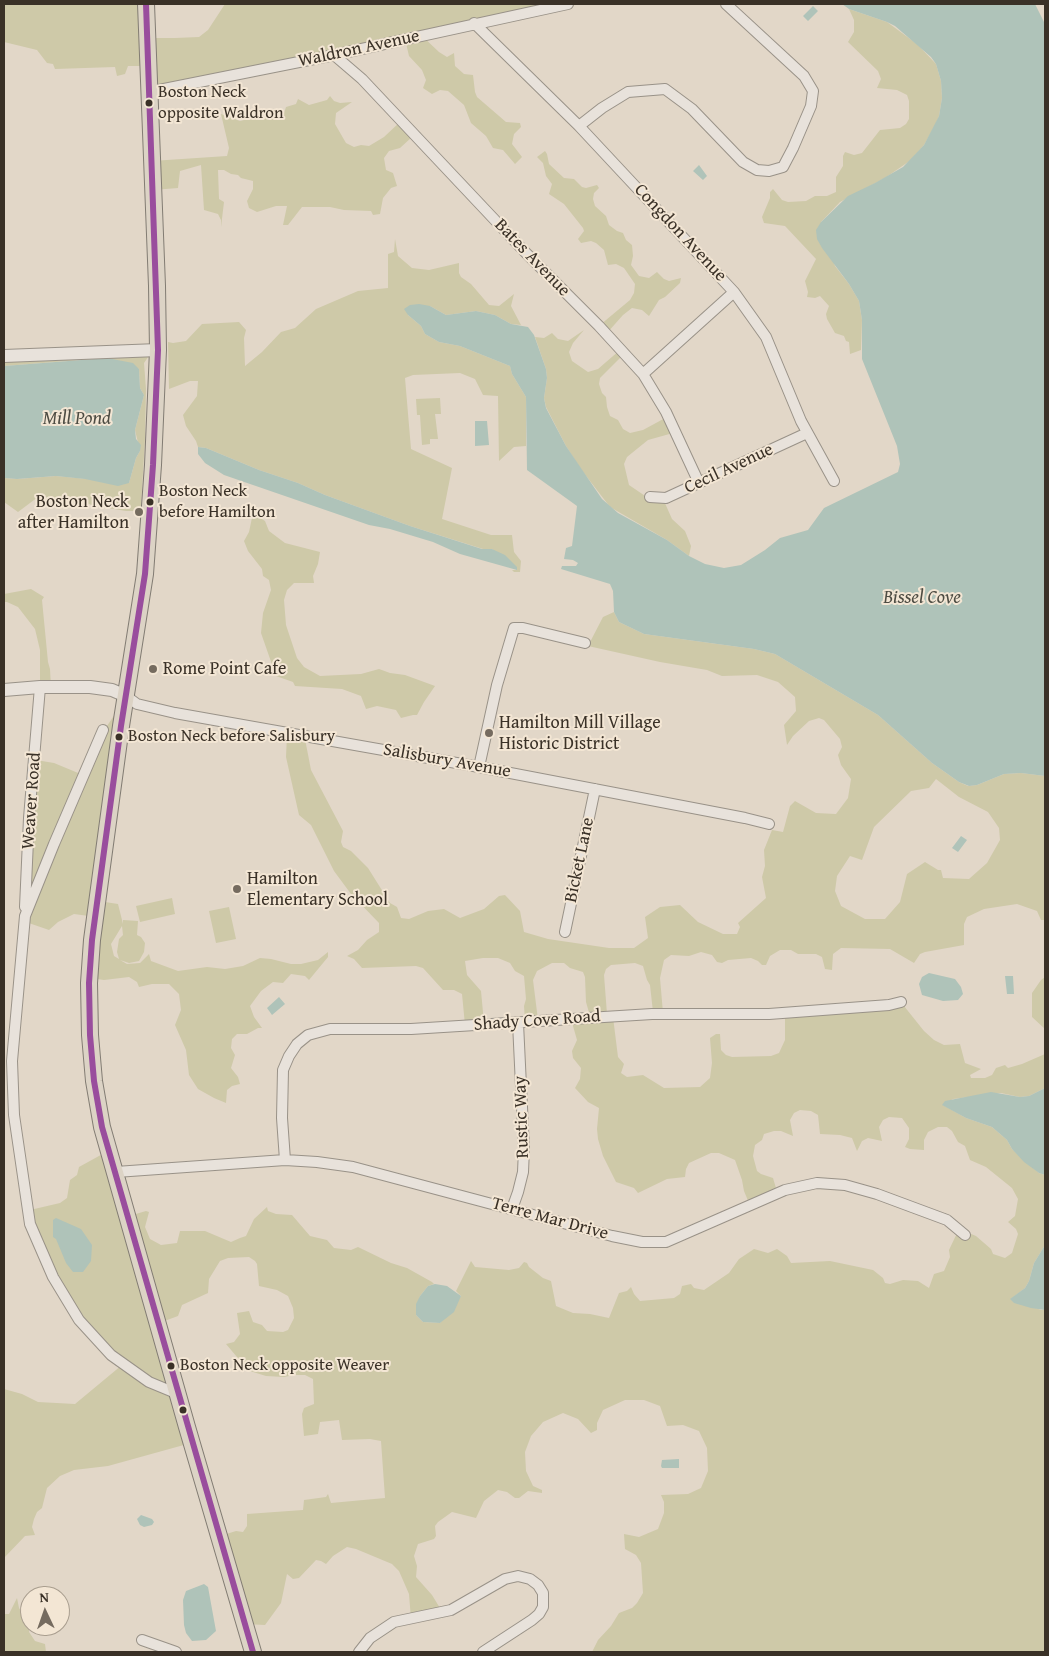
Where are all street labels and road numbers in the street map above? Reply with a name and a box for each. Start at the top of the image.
street label: Waldron Avenue [296,26,422,72]
street label: Congdon Avenue [629,179,731,287]
street label: Bates Avenue [490,215,574,301]
street label: Cecil Avenue [681,439,777,499]
street label: Salisbury Avenue [381,739,513,783]
street label: Weaver Road [18,752,46,850]
street label: Bicket Lane [560,816,600,904]
street label: Shady Cove Road [473,1006,601,1036]
street label: Rustic Way [510,1075,534,1159]
street label: Terre Mar Drive [489,1193,611,1245]

